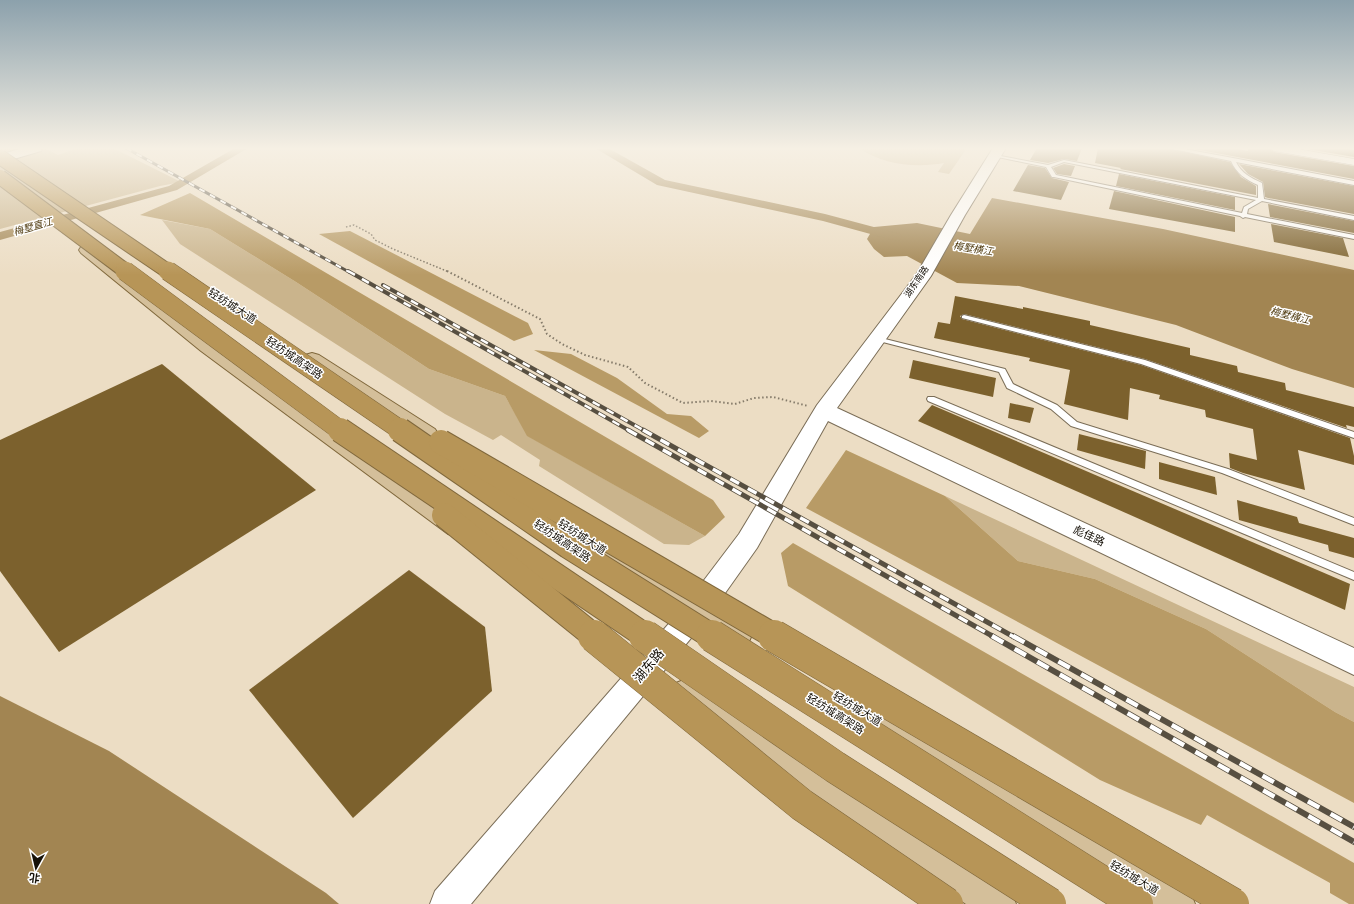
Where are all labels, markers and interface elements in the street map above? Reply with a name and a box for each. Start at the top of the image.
water label: 梅墅直江 [12,214,55,239]
water label: 梅墅横江 [952,239,995,259]
street label: 湖东南路 [902,263,932,301]
street label: 轻纺城大道 [205,285,259,327]
water label: 梅墅横江 [1269,304,1312,328]
street label: 轻纺城高架路 [262,333,326,383]
street label: 轻纺城高架路 [530,516,594,566]
street label: 轻纺城大道 [555,516,609,558]
street label: 彪佳路 [1071,522,1107,550]
street label: 湖东路 [630,645,668,687]
street label: 轻纺城大道 [830,688,884,730]
street label: 轻纺城高架路 [803,690,867,738]
north arrow [16,848,56,888]
street label: 轻纺城大道 [1107,857,1161,899]
text: 北 [28,869,41,886]

